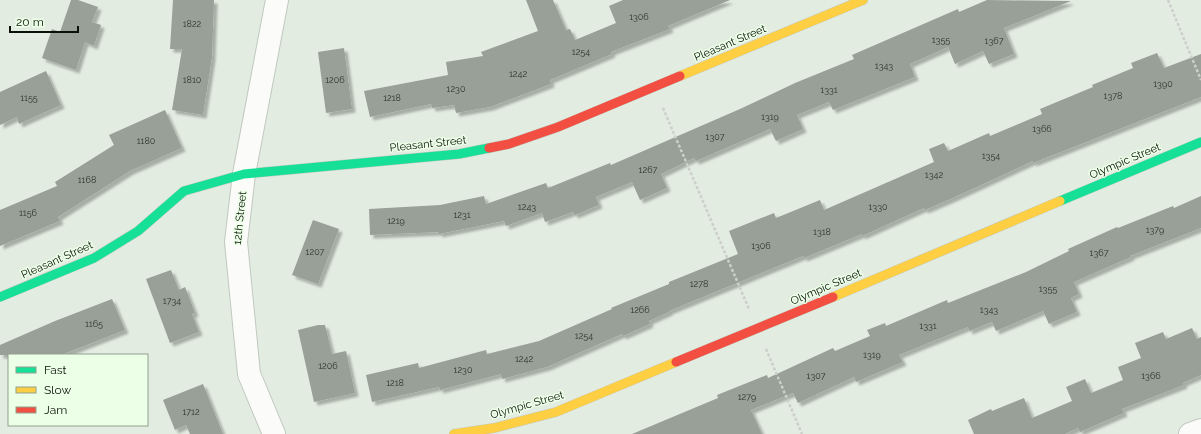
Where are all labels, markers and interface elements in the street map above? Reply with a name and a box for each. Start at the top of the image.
scale bar [10,8,78,34]
house number: 1306 [629,12,649,22]
text: 20 m [16,15,44,29]
house number: 1822 [183,19,202,29]
street label: Pleasant Street [692,22,768,64]
house number: 1355 [932,35,950,45]
house number: 1367 [985,36,1004,46]
house number: 1254 [572,47,590,57]
house number: 1343 [875,61,893,71]
house number: 1242 [509,69,527,79]
house number: 1810 [183,75,202,85]
house number: 1206 [325,75,345,85]
house number: 1390 [1153,79,1173,89]
house number: 1230 [447,84,466,94]
house number: 1331 [820,85,838,95]
house number: 1378 [1104,91,1122,101]
house number: 1155 [20,93,38,103]
house number: 1218 [383,93,401,103]
house number: 1319 [761,112,779,122]
house number: 1366 [1032,124,1052,134]
house number: 1307 [706,132,725,142]
street label: Pleasant Street [389,133,467,154]
house number: 1180 [137,136,156,146]
street label: Olympic Street [1088,140,1163,182]
house number: 1354 [982,151,1000,161]
house number: 1267 [639,165,658,175]
house number: 1342 [925,170,943,180]
house number: 1168 [78,175,96,185]
street label: 12th Street [231,190,249,245]
house number: 1243 [518,202,536,212]
house number: 1330 [869,202,888,212]
house number: 1156 [19,208,38,218]
house number: 1231 [453,210,471,220]
house number: 1219 [387,216,405,226]
house number: 1379 [1146,225,1164,235]
house number: 1318 [813,227,831,237]
street label: Pleasant Street [19,238,95,282]
house number: 1306 [751,241,771,251]
house number: 1207 [306,247,325,257]
house number: 1367 [1090,248,1109,258]
street label: Olympic Street [789,266,864,308]
house number: 1278 [690,279,708,289]
house number: 1355 [1039,284,1057,294]
house number: 1734 [163,296,181,306]
house number: 1266 [630,305,650,315]
house number: 1343 [980,305,998,315]
house number: 1165 [85,319,103,329]
house number: 1331 [919,321,937,331]
house number: 1254 [575,331,593,341]
house number: 1319 [863,350,881,360]
legend [8,354,148,426]
house number: 1242 [515,354,533,364]
house number: 1206 [318,361,338,371]
text: Fast [44,363,67,377]
house number: 1230 [454,365,473,375]
house number: 1307 [807,371,826,381]
house number: 1366 [1141,371,1161,381]
house number: 1218 [386,378,404,388]
text: Slow [44,383,71,397]
street label: Olympic Street [489,388,565,422]
house number: 1279 [738,392,756,402]
text: Jam [44,403,67,417]
house number: 1712 [182,407,200,417]

